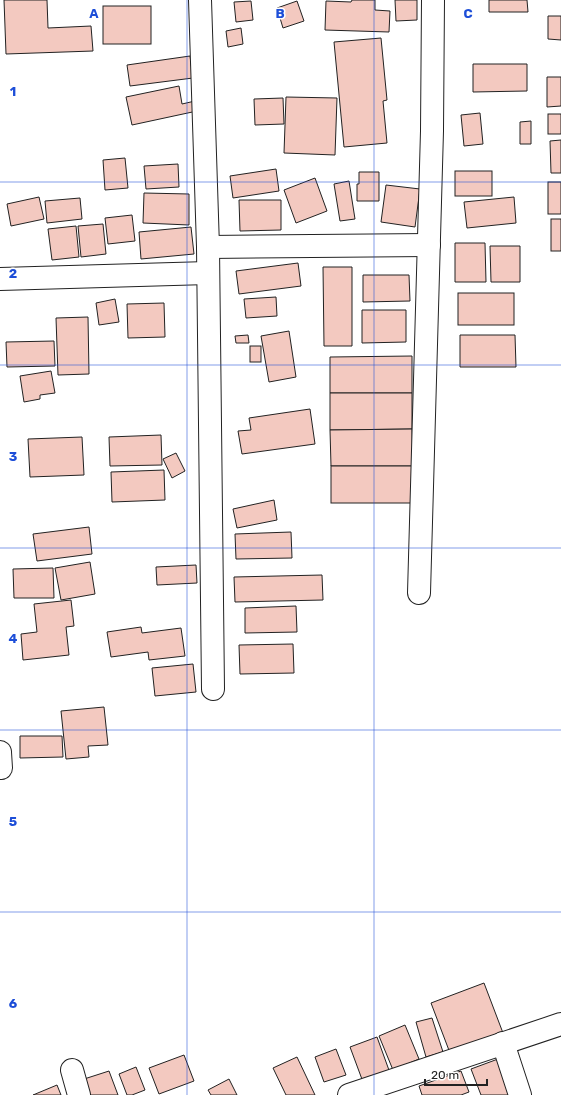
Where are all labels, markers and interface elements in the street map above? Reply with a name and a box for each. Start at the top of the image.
text: A [89,6,99,21]
text: B [275,6,285,21]
text: C [463,6,473,21]
text: 1 [10,84,16,99]
text: 2 [9,266,17,281]
text: 3 [9,449,18,464]
text: 4 [9,631,18,646]
text: 5 [9,814,17,829]
text: 6 [9,996,18,1011]
scale bar [425,1061,487,1087]
text: 20 m [431,1068,459,1082]

